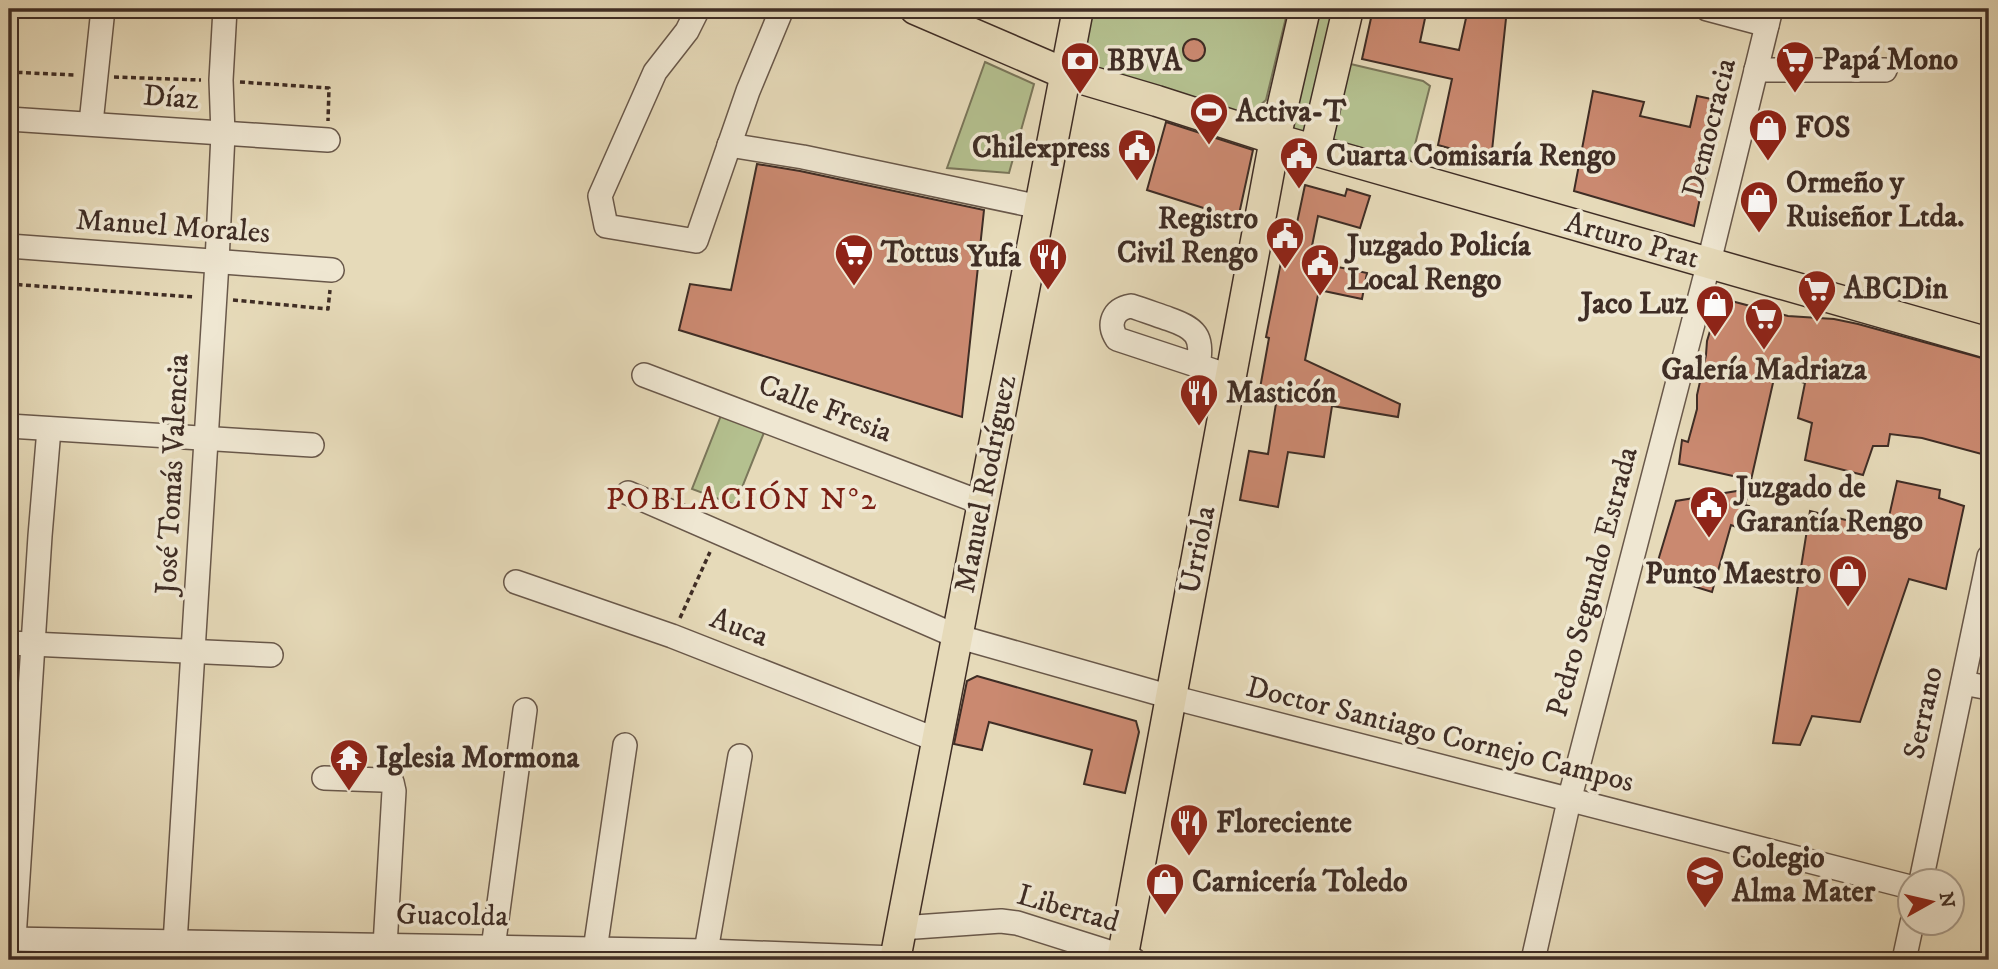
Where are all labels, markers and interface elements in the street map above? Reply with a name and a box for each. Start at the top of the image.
supermarket icon: Papá Mono [1774,39,1816,94]
bank icon: BBVA [1059,40,1101,95]
place label: Papá Mono [1822,42,1958,79]
place label: BBVA [1107,43,1183,80]
street label: Democracia [1675,54,1745,201]
street label: Díaz [142,78,200,118]
sports icon: Activa-T [1188,91,1230,146]
place label: Activa-T [1235,94,1346,131]
shop icon: FOS [1747,107,1789,162]
place label: FOS [1795,110,1850,147]
public building icon: Chilexpress [1116,127,1158,182]
place label: Chilexpress [972,130,1110,167]
public building icon: Cuarta Comisaría Rengo [1278,135,1320,190]
place label: Cuarta Comisaría Rengo [1326,138,1616,175]
place label: Ormeño y Ruiseñor Ltda. [1786,165,1964,236]
shop icon: Ormeño y Ruiseñor Ltda. [1738,179,1780,234]
place label: Registro Civil Rengo [1117,201,1258,272]
street label: Manuel Morales [75,202,271,252]
street label: Arturo Prat [1561,204,1703,278]
public building icon: Registro Civil Rengo [1264,215,1306,270]
place label: Juzgado Policía Local Rengo [1344,228,1532,299]
supermarket icon: Tottus [833,232,875,287]
place label: Tottus [880,235,959,272]
restaurant icon: Yufa [1027,236,1069,291]
place label: Yufa [966,239,1022,276]
public building icon: Juzgado Policía Local Rengo [1299,242,1341,297]
supermarket icon: ABCDin [1796,268,1838,323]
place label: ABCDin [1843,271,1948,308]
shop icon: Jaco Luz [1694,283,1736,338]
place label: Jaco Luz [1578,286,1689,323]
supermarket icon: Galería Madriaza [1743,296,1785,351]
place label: Galería Madriaza [1661,352,1868,389]
street label: José Tomás Valencia [148,353,198,598]
street label: Calle Fresia [753,367,897,452]
street label: Manuel Rodríguez [947,372,1025,596]
restaurant icon: Masticón [1178,372,1220,427]
place label: Masticón [1226,375,1337,412]
street label: Pedro Segundo Estrada [1539,443,1647,721]
place label: Juzgado de Garantía Rengo [1733,470,1923,541]
district label: POBLACIÓN N°2 [606,480,878,520]
public building icon: Juzgado de Garantía Rengo [1688,484,1730,539]
street label: Urriola [1171,503,1225,597]
shop icon: Punto Maestro [1827,553,1869,608]
place label: Punto Maestro [1645,556,1821,593]
street label: Auca [705,600,774,656]
street label: Serrano [1896,663,1952,763]
street label: Doctor Santiago Cornejo Campos [1242,669,1638,801]
temple icon: Iglesia Mormona [328,737,370,792]
place label: Iglesia Mormona [376,740,581,777]
restaurant icon: Floreciente [1168,802,1210,857]
place label: Floreciente [1216,805,1353,842]
place label: Colegio Alma Mater [1731,840,1876,911]
school or university icon: Colegio Alma Mater [1684,854,1726,909]
shop icon: Carnicería Toledo [1144,861,1186,916]
place label: Carnicería Toledo [1192,864,1408,901]
north arrow [1896,867,1966,937]
street label: Libertad [1013,877,1123,941]
text: N [1934,891,1959,910]
street label: Guacolda [396,897,509,935]

